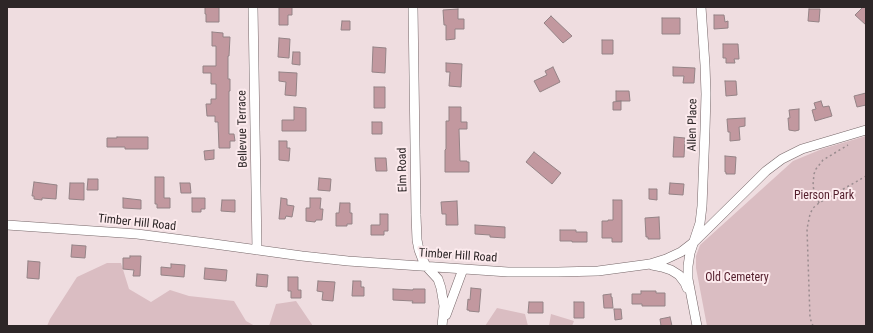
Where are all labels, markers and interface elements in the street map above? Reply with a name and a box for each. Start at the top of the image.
street label: Bellevue Terrace [235,90,251,168]
street label: Allen Place [685,98,701,152]
street label: Elm Road [395,148,411,192]
park label: Pierson Park [794,189,854,203]
street label: Timber Hill Road [97,212,177,234]
street label: Timber Hill Road [418,246,498,266]
park label: Old Cemetery [705,271,769,285]

